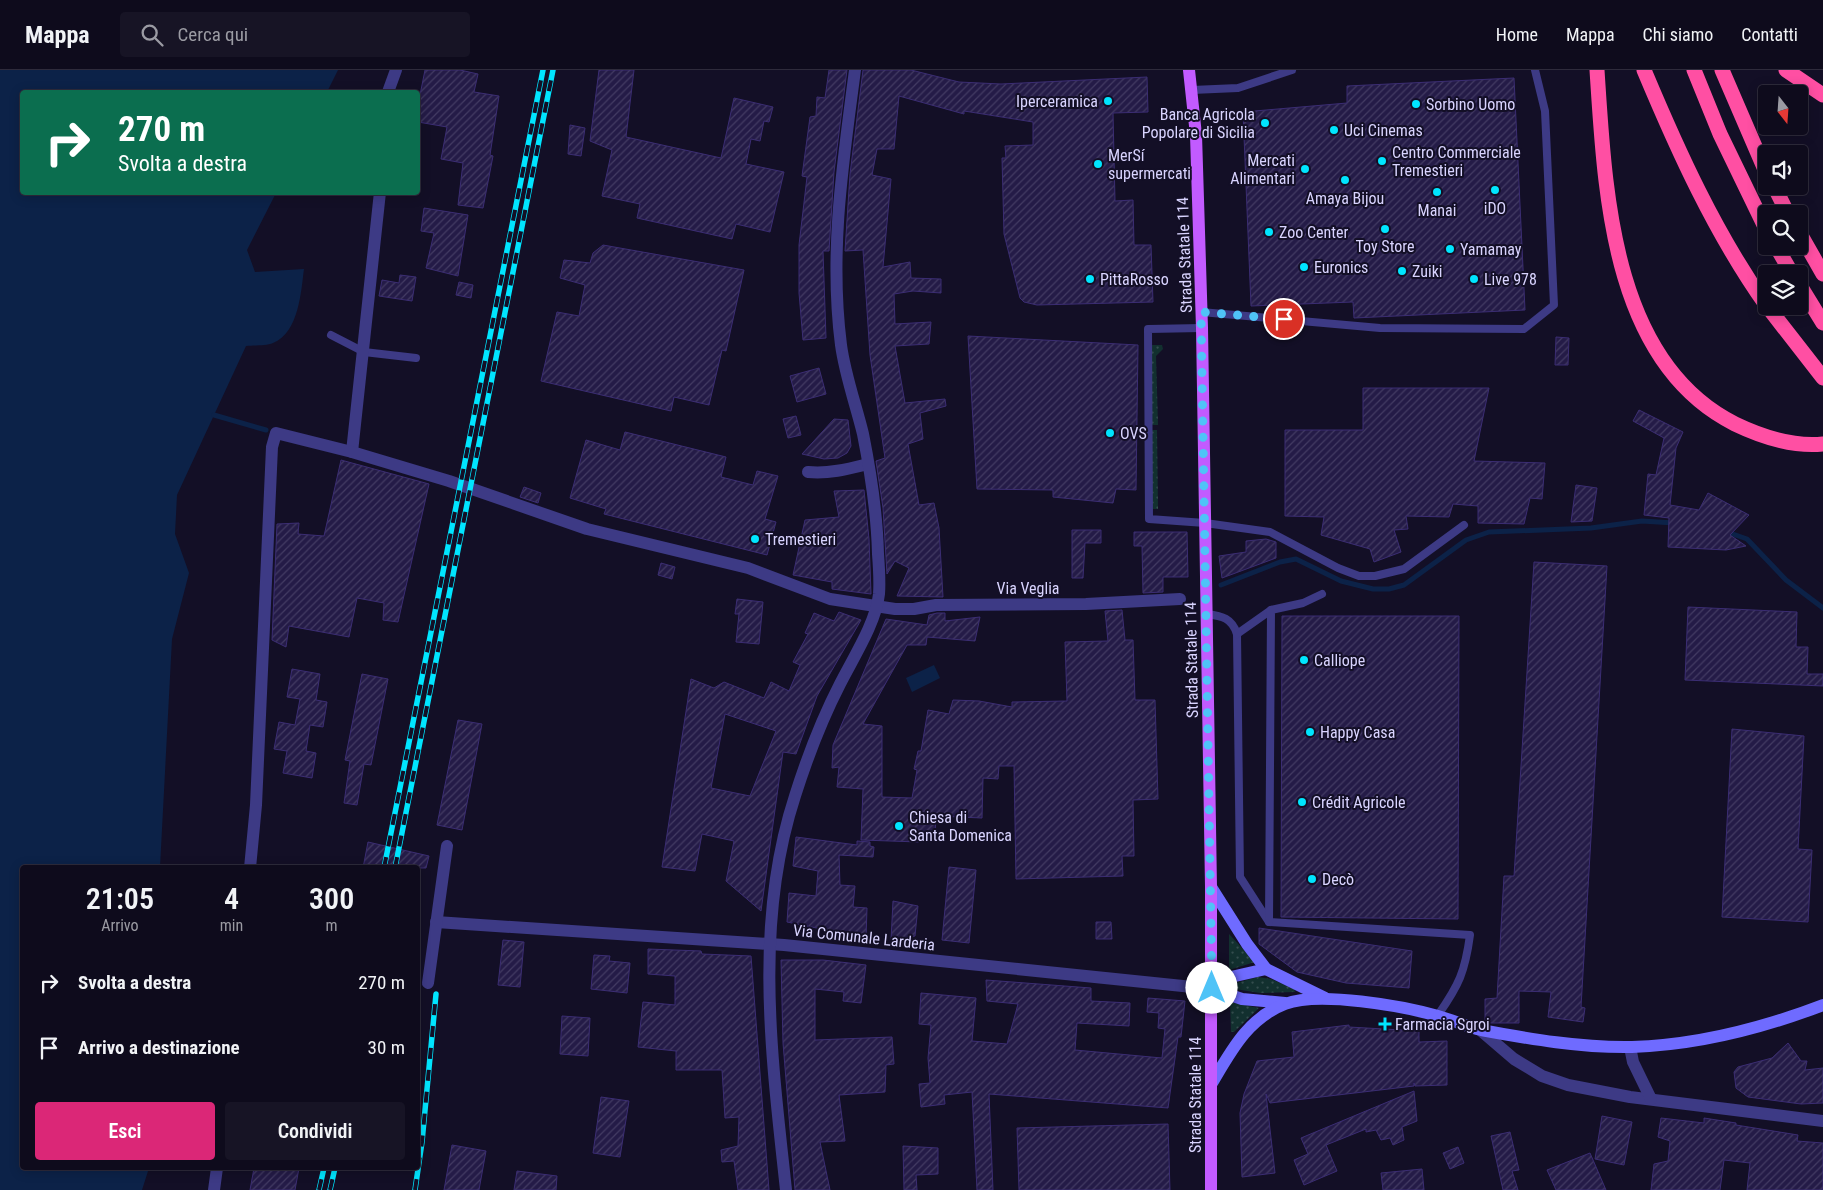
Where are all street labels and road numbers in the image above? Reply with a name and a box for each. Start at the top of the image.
street label: Strada Statale 114 [1173,197,1196,313]
street label: Via Veglia [997,579,1060,598]
street label: Strada Statale 114 [1181,602,1202,718]
street label: Via Comunale Larderia [792,921,936,954]
street label: Strada Statale 114 [1186,1037,1205,1153]

